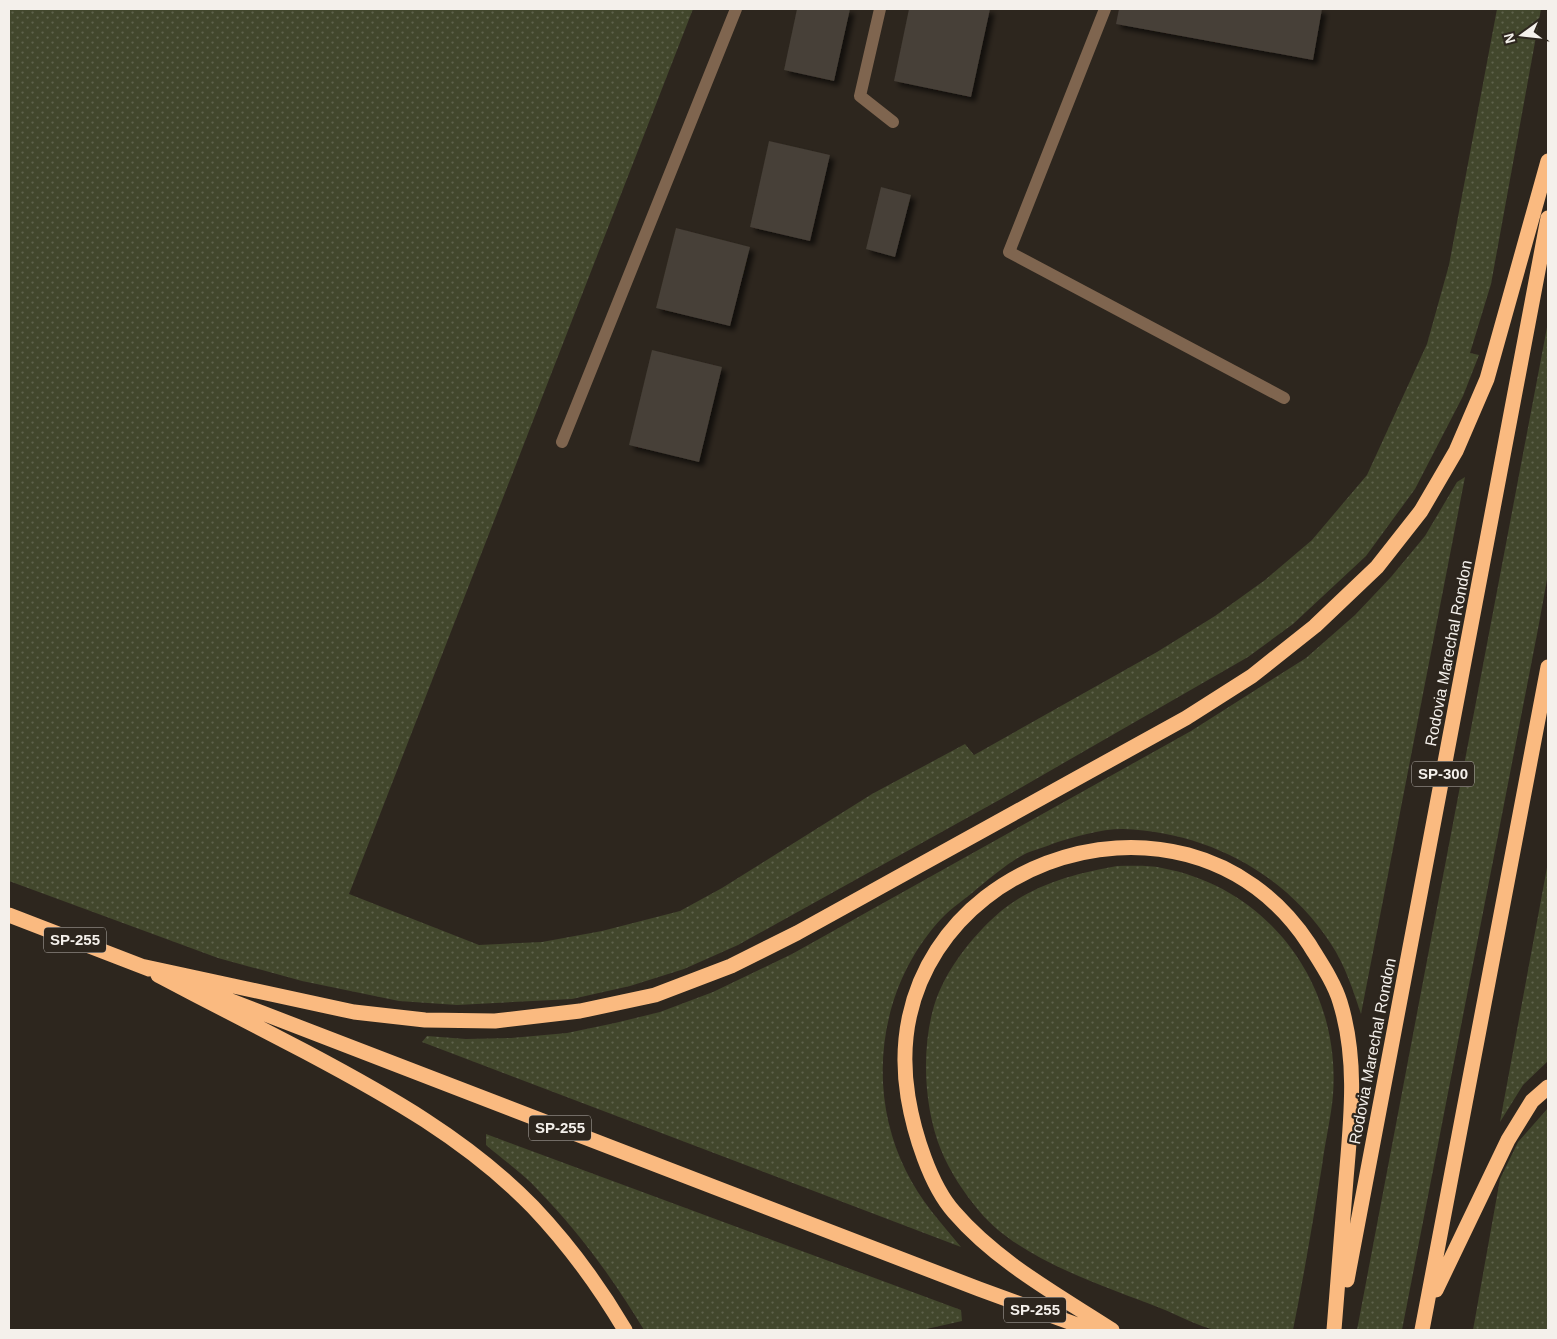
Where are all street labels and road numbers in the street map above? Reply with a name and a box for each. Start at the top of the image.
street label: Rodovia Marechal Rondon [1422,558,1475,748]
road number: SP-300 [1412,762,1474,786]
road number: SP-255 [44,928,106,952]
street label: Rodovia Marechal Rondon [1346,956,1399,1146]
road number: SP-255 [529,1116,591,1140]
road number: SP-255 [1004,1298,1066,1322]

